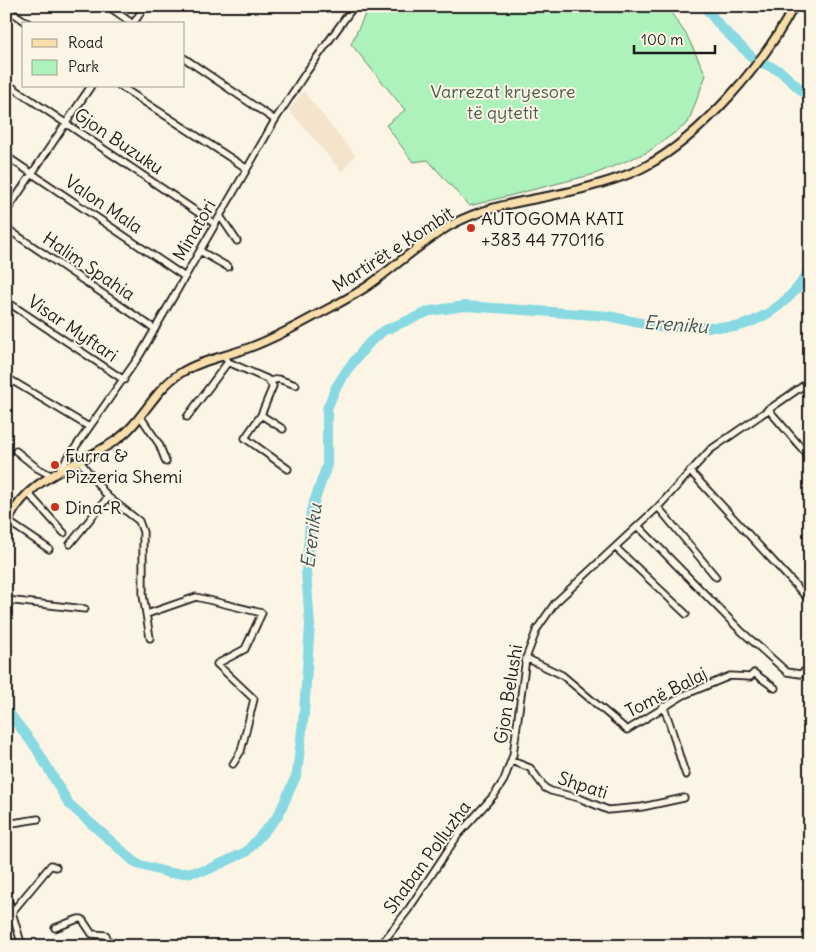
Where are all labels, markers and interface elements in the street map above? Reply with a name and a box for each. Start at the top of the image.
legend [22,22,185,88]
scale bar [634,22,715,54]
text: 100 m [641,30,683,49]
text: Road [68,33,103,52]
text: Park [68,57,99,76]
park label: Varrezat kryesore të qytetit [430,80,576,124]
street label: Gjon Buzuku [70,103,168,179]
street label: Valon Mala [61,170,147,238]
street label: Minatori [167,195,221,265]
street label: Martirët e Kombit [328,201,458,297]
place label: AUTOGOMA KATI +383 44 770116 [481,207,624,251]
marker: AUTOGOMA KATI +383 44 770116 [465,222,477,234]
street label: Halim Spahia [38,227,140,305]
street label: Visar Myftari [24,289,122,367]
water label: Ereniku [643,310,710,338]
place label: Furra & Pizzeria Shemi [65,444,182,488]
marker: Furra & Pizzeria Shemi [49,459,61,471]
place label: Dina-R [65,496,121,519]
marker: Dina-R [49,501,61,513]
water label: Ereniku [295,502,327,569]
street label: Gjon Belushi [489,643,527,745]
street label: Tomë Balaj [621,662,711,722]
street label: Shpati [555,766,611,804]
street label: Shaban Polluzha [378,796,476,918]

